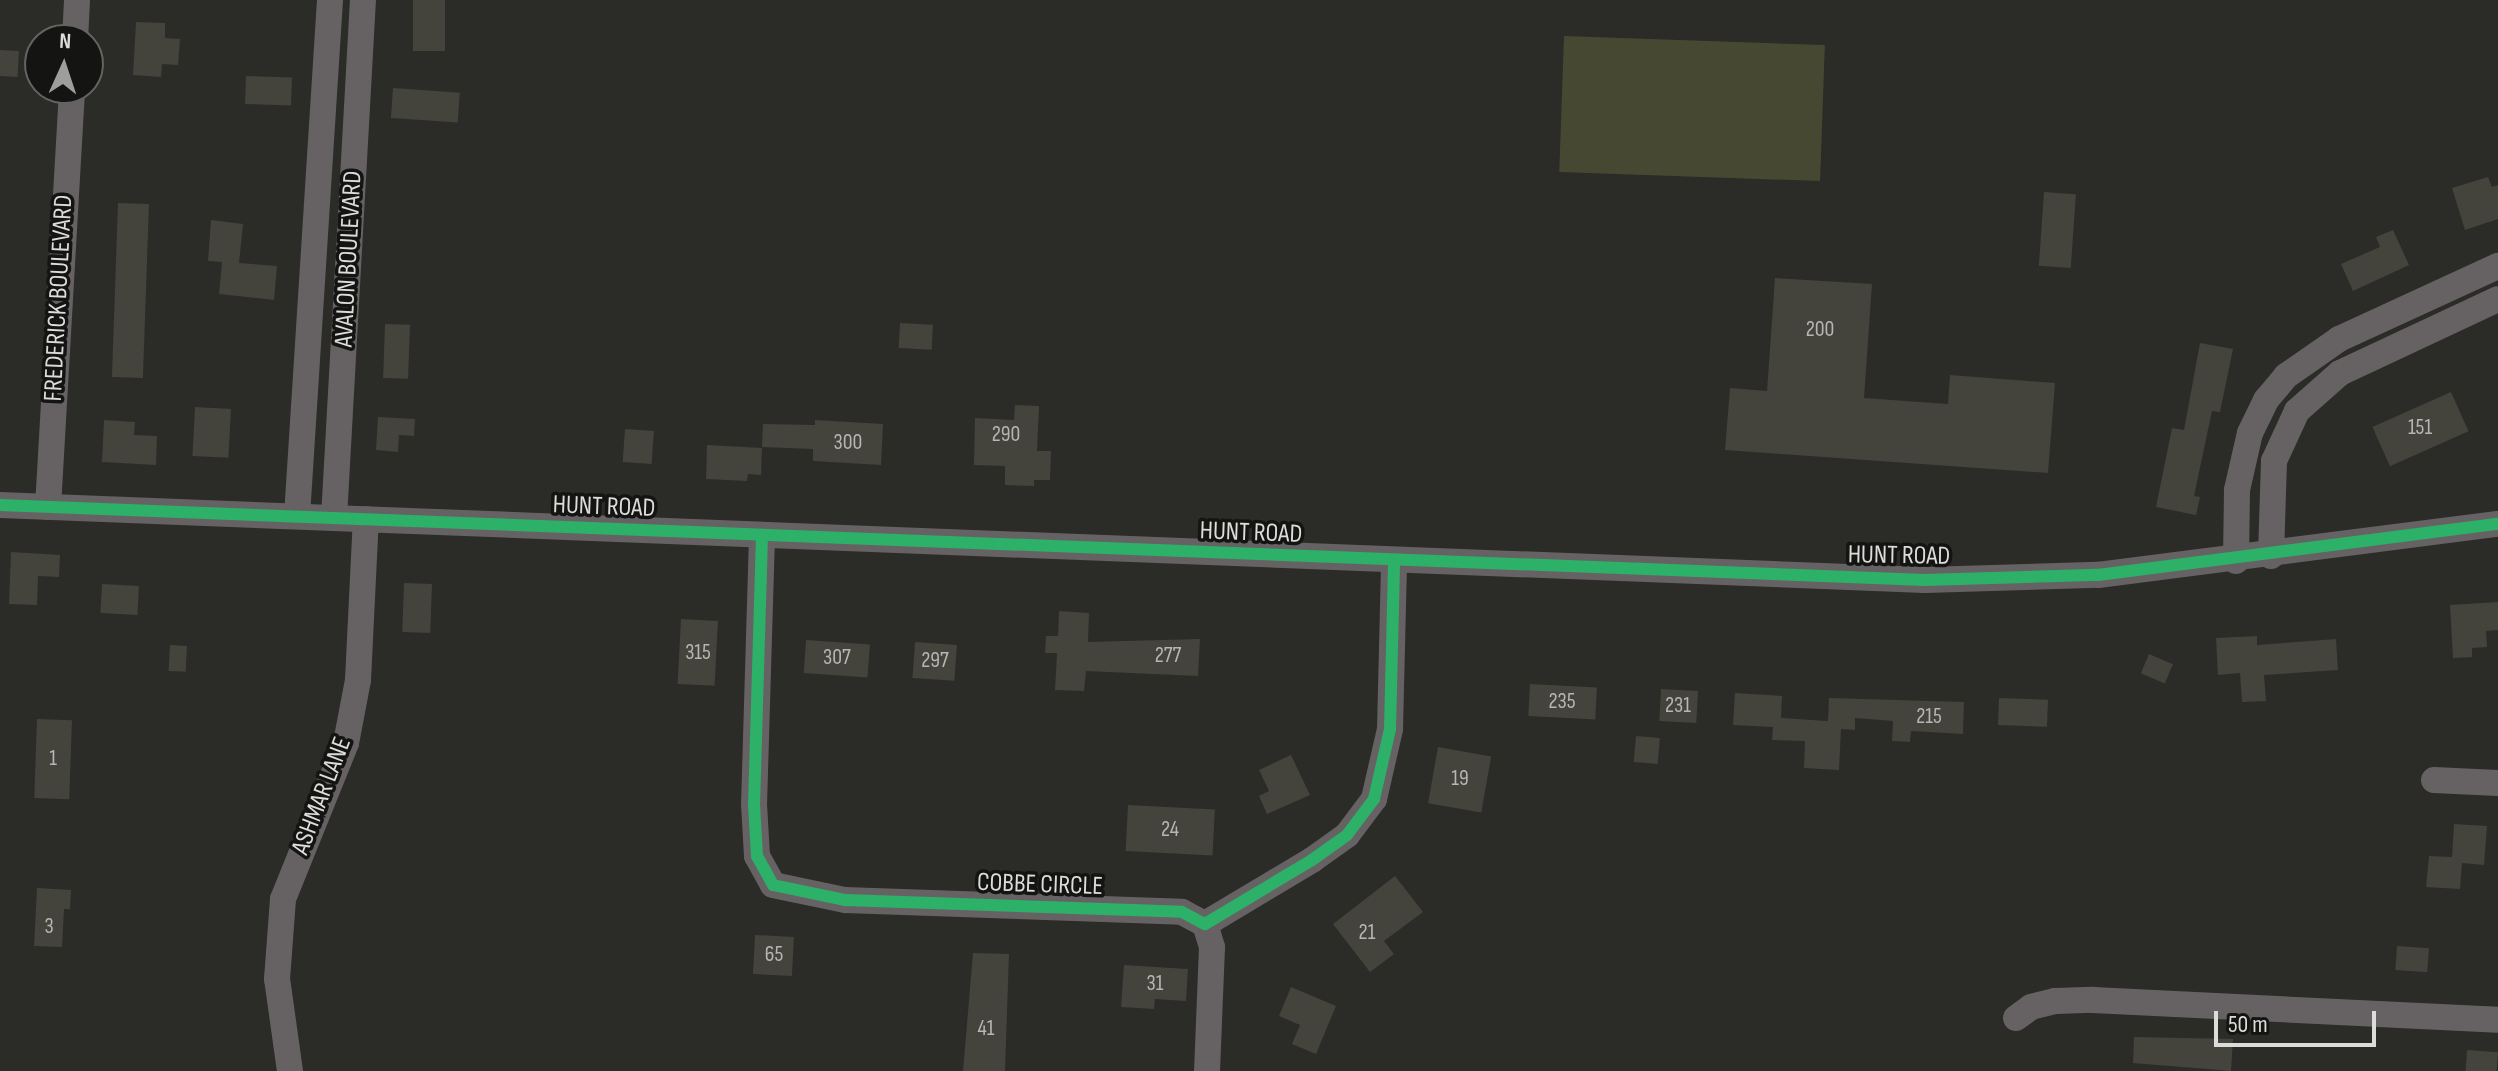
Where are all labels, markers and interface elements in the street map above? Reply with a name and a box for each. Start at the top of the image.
north arrow [24,24,104,104]
text: N [59,28,72,55]
street label: AVALON BOULEVARD [329,170,369,348]
street label: FREDERICK BOULEVARD [38,194,80,402]
house number: 200 [1806,317,1834,343]
house number: 151 [2408,415,2432,441]
house number: 290 [992,422,1020,448]
house number: 300 [834,430,862,456]
street label: HUNT ROAD [552,490,656,524]
street label: HUNT ROAD [1199,516,1303,550]
street label: HUNT ROAD [1848,540,1950,572]
house number: 315 [685,640,711,666]
house number: 277 [1155,643,1181,669]
house number: 307 [823,645,851,671]
house number: 297 [921,648,949,674]
house number: 235 [1548,689,1576,715]
house number: 231 [1665,693,1691,719]
house number: 215 [1916,704,1942,730]
street label: ASHMAR LANE [285,733,359,859]
house number: 1 [49,746,57,772]
house number: 19 [1451,766,1469,792]
house number: 24 [1161,817,1179,843]
street label: COBBE CIRCLE [977,867,1103,903]
house number: 3 [44,914,54,940]
house number: 21 [1359,920,1375,946]
house number: 65 [765,942,783,968]
house number: 31 [1147,971,1163,997]
scale bar [2218,995,2380,1045]
text: 50 m [2228,1010,2268,1039]
house number: 41 [978,1016,994,1042]

